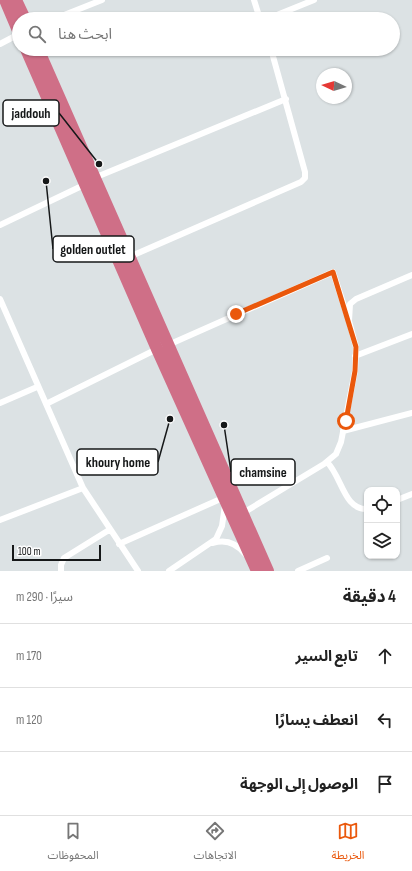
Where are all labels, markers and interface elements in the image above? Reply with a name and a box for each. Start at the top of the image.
search box [12,12,400,56]
icon: search [26,23,48,45]
text: ابحث هنا [58,25,112,44]
north arrow [316,68,352,104]
callout: jaddouh [3,100,59,126]
text: jaddouh [10,105,51,122]
callout: golden outlet [53,236,134,262]
text: golden outlet [60,241,126,258]
route end [227,305,245,323]
route start [337,412,355,430]
callout: khoury home [77,449,158,475]
text: khoury home [86,454,150,471]
callout: chamsine [231,459,295,485]
text: chamsine [239,464,287,481]
map controls [364,487,400,559]
button: locate [364,487,400,523]
button: layers [364,523,400,559]
scale bar [12,543,101,562]
text: 100 m [18,545,40,558]
text: 4 دقيقة [343,587,396,607]
text: سيرًا · 290 m [16,589,73,605]
icon: ahead [374,645,396,667]
text: تابع السير [295,647,358,666]
text: 170 m [16,648,42,664]
icon: left [374,709,396,731]
text: انعطف يسارًا [275,711,358,730]
text: 120 m [16,712,42,728]
icon: arrive [374,773,396,795]
text: الوصول إلى الوجهة [240,775,358,794]
tab: المحفوظات [48,820,99,867]
tab: الاتجاهات [194,820,237,867]
tab: الخريطة [332,820,365,867]

